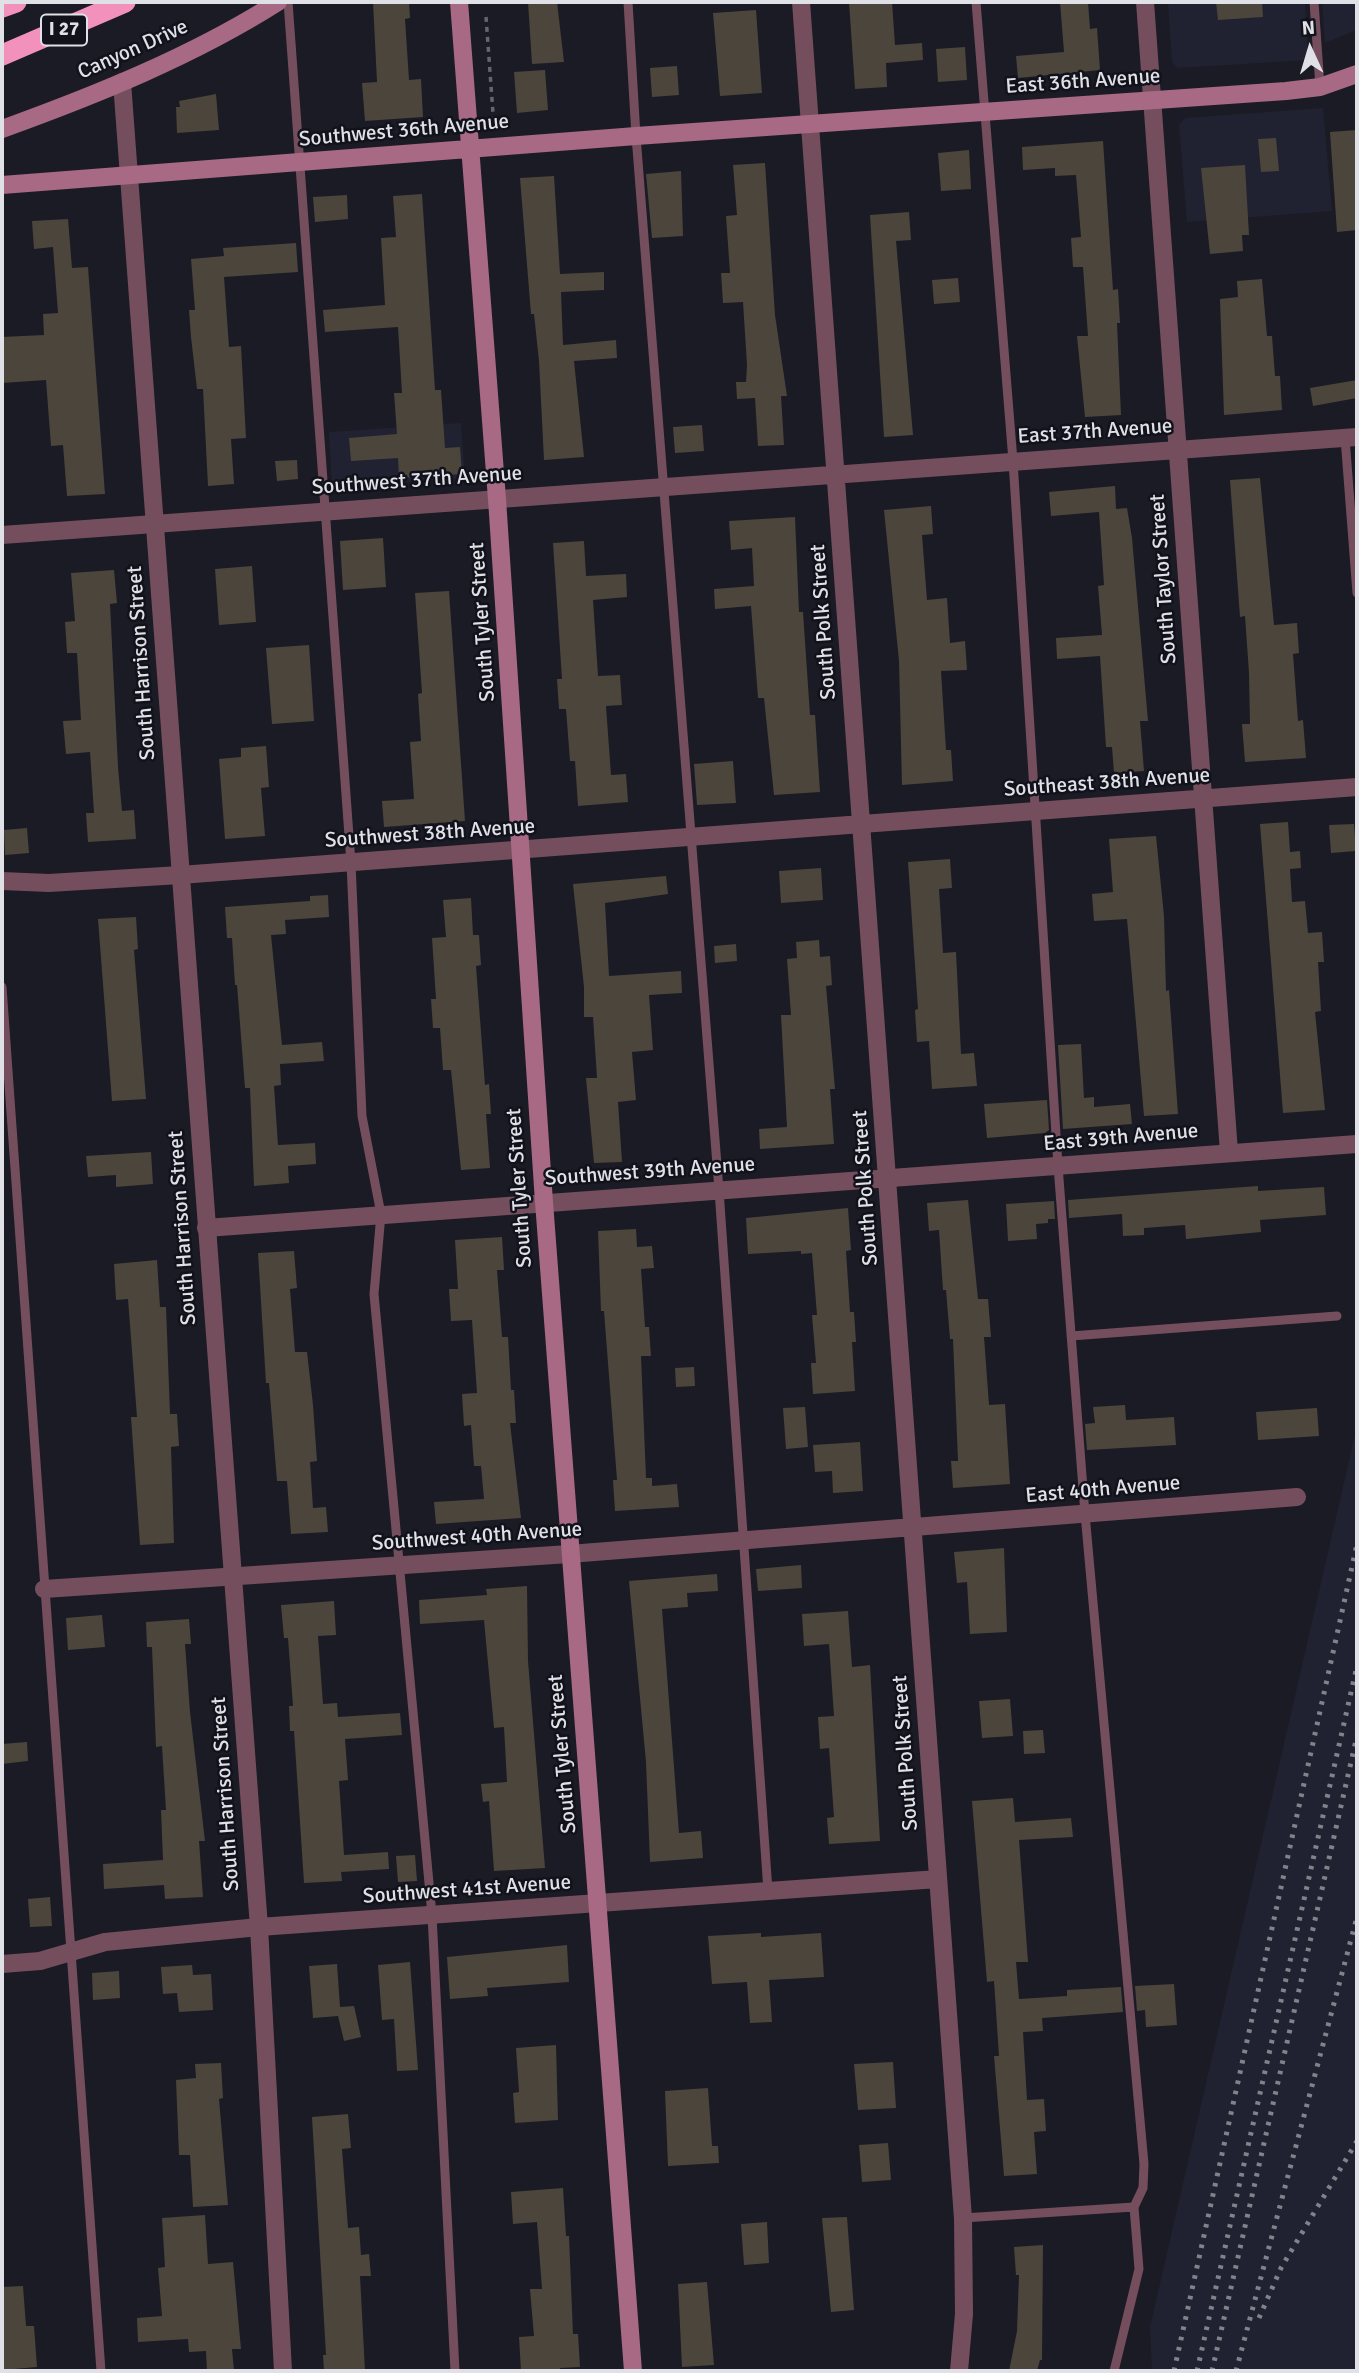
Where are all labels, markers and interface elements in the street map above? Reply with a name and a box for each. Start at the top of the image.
road number: I 27 [41,14,87,46]
north arrow [1275,14,1345,84]
street label: Canyon Drive [74,15,192,85]
text: N [1301,16,1316,40]
street label: East 36th Avenue [1005,64,1161,100]
street label: Southwest 36th Avenue [298,109,510,153]
street label: East 37th Avenue [1017,414,1173,450]
street label: Southwest 37th Avenue [311,461,523,501]
street label: South Taylor Street [1145,493,1183,665]
street label: South Tyler Street [465,541,501,703]
street label: South Polk Street [806,543,842,701]
street label: South Harrison Street [123,565,161,761]
street label: Southeast 38th Avenue [1003,763,1211,803]
street label: Southwest 38th Avenue [324,814,536,854]
street label: South Tyler Street [502,1107,538,1269]
street label: South Polk Street [848,1109,884,1267]
street label: East 39th Avenue [1043,1119,1199,1157]
street label: South Harrison Street [164,1130,202,1326]
street label: Southwest 39th Avenue [544,1152,756,1192]
street label: East 40th Avenue [1025,1471,1181,1509]
street label: Southwest 40th Avenue [371,1517,583,1557]
street label: South Tyler Street [543,1673,583,1835]
street label: South Polk Street [888,1674,924,1832]
street label: South Harrison Street [207,1696,245,1892]
street label: Southwest 41st Avenue [362,1870,572,1910]

